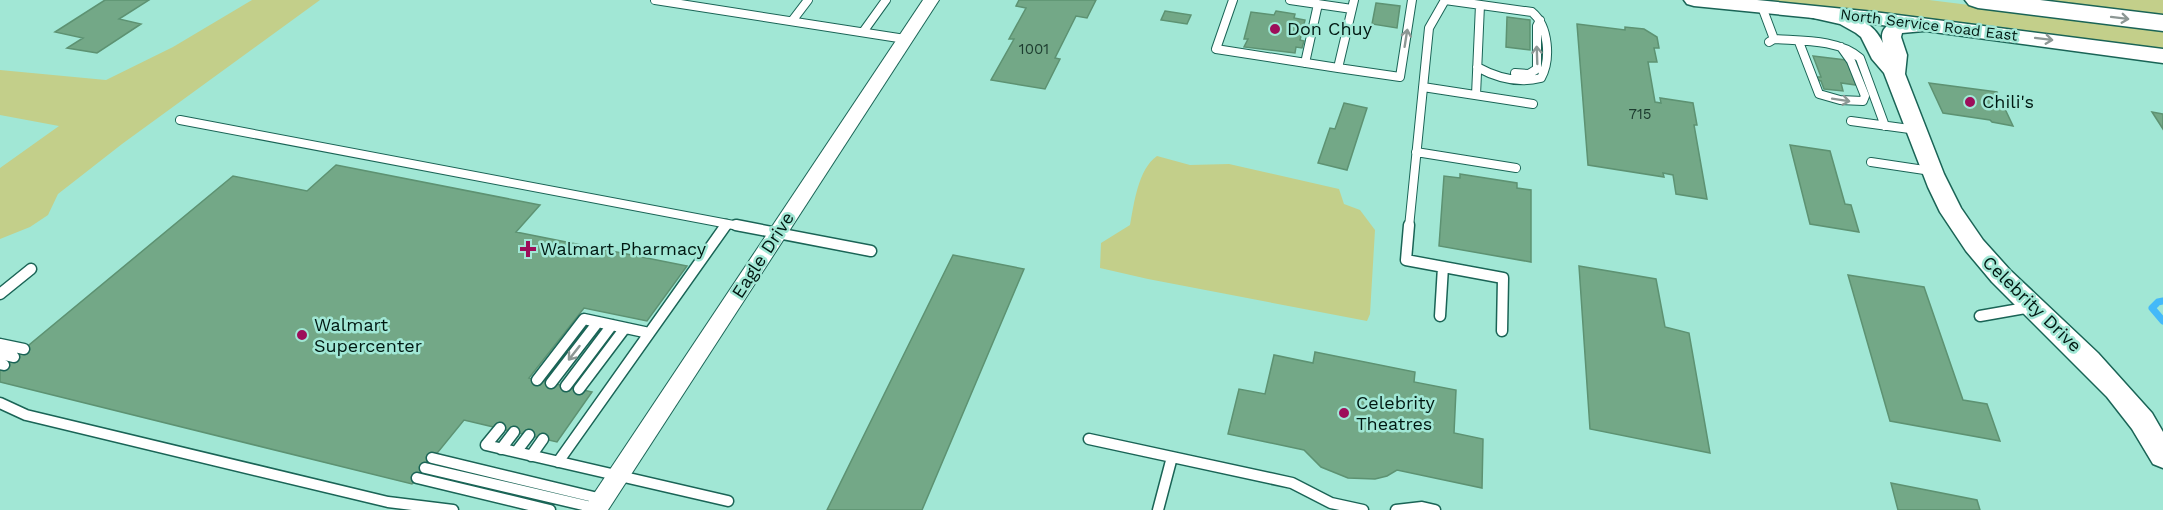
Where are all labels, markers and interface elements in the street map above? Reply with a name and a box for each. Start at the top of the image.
street label: North Service Road East [1839,5,2019,45]
one-way arrow [2109,12,2129,23]
place label: Don Chuy [1287,18,1373,39]
marker: Don Chuy [1268,22,1282,36]
one-way arrow [1401,29,1412,49]
one-way arrow [2033,34,2053,45]
house number: 1001 [1019,40,1049,58]
one-way arrow [1532,45,1543,65]
place label: Chili's [1982,91,2034,112]
one-way arrow [1831,95,1851,106]
marker: Chili's [1963,95,1977,109]
house number: 715 [1629,105,1652,123]
street label: Eagle Drive [727,208,798,302]
place label: Walmart Pharmacy [540,238,707,259]
marker: Walmart Pharmacy [521,242,535,256]
street label: Celebrity Drive [1979,251,2086,356]
place label: Walmart Supercenter [314,314,422,356]
marker: Walmart Supercenter [295,328,309,342]
one-way arrow [568,344,581,360]
place label: Celebrity Theatres [1356,392,1436,434]
marker: Celebrity Theatres [1337,406,1351,420]

